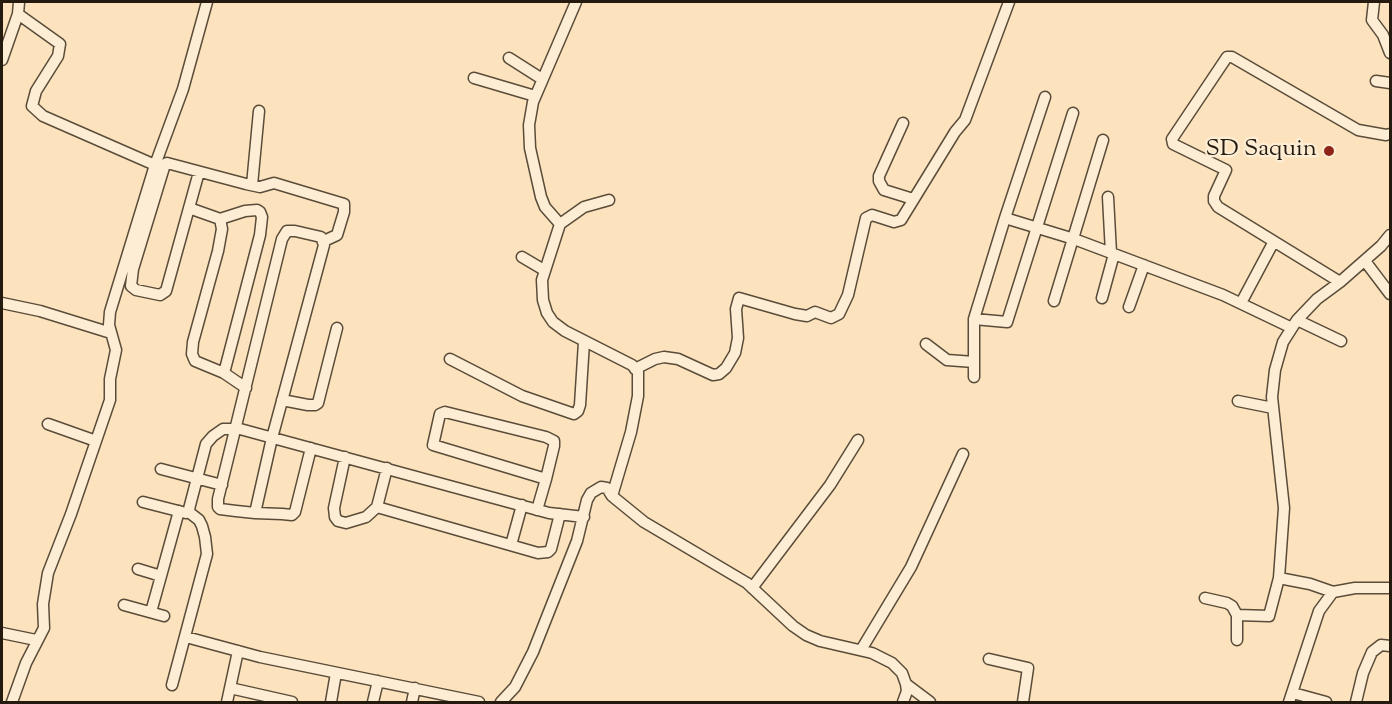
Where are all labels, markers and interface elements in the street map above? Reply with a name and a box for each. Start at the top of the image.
place label: SD Saquin [1206,137,1317,165]
marker: SD Saquin [1322,144,1336,158]

